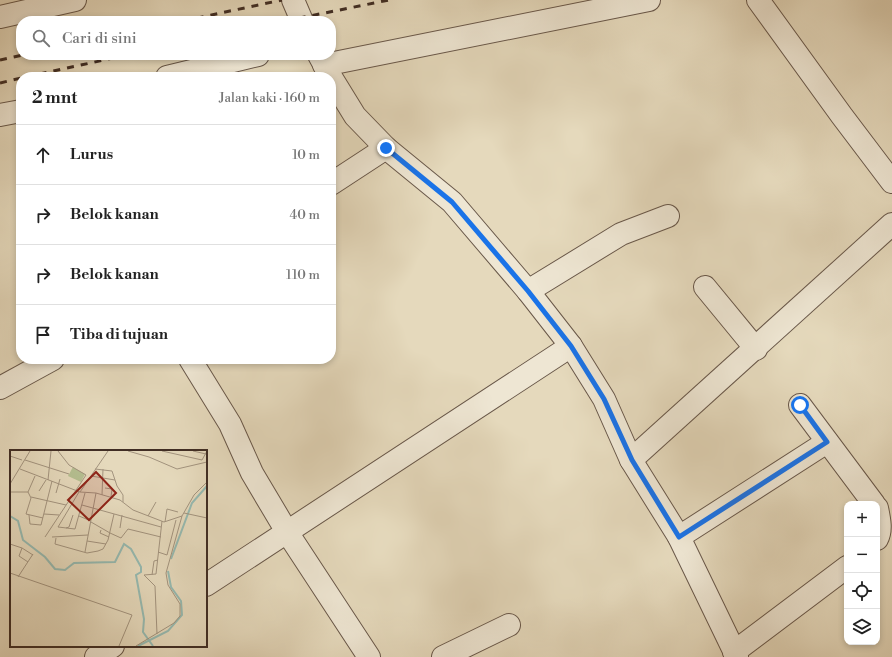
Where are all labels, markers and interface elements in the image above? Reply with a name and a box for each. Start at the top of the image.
search box [16,16,336,60]
icon: search [30,27,52,49]
text: Cari di sini [62,29,137,48]
text: 2 mnt [32,87,77,109]
text: Jalan kaki · 160 m [219,90,320,106]
route end [377,139,395,157]
icon: ahead [32,144,54,166]
text: Lurus [70,145,113,164]
text: 10 m [292,147,320,163]
icon: right [32,204,54,226]
text: Belok kanan [70,205,159,224]
text: 40 m [290,207,320,223]
icon: right [32,264,54,286]
text: Belok kanan [70,265,159,284]
text: 110 m [286,267,320,283]
icon: arrive [32,324,54,346]
text: Tiba di tujuan [70,325,168,344]
route start [791,396,809,414]
inset map [10,450,207,647]
map controls [844,501,880,645]
button: + [844,501,880,537]
button: − [844,537,880,573]
button: locate [844,573,880,609]
button: layers [844,609,880,645]

